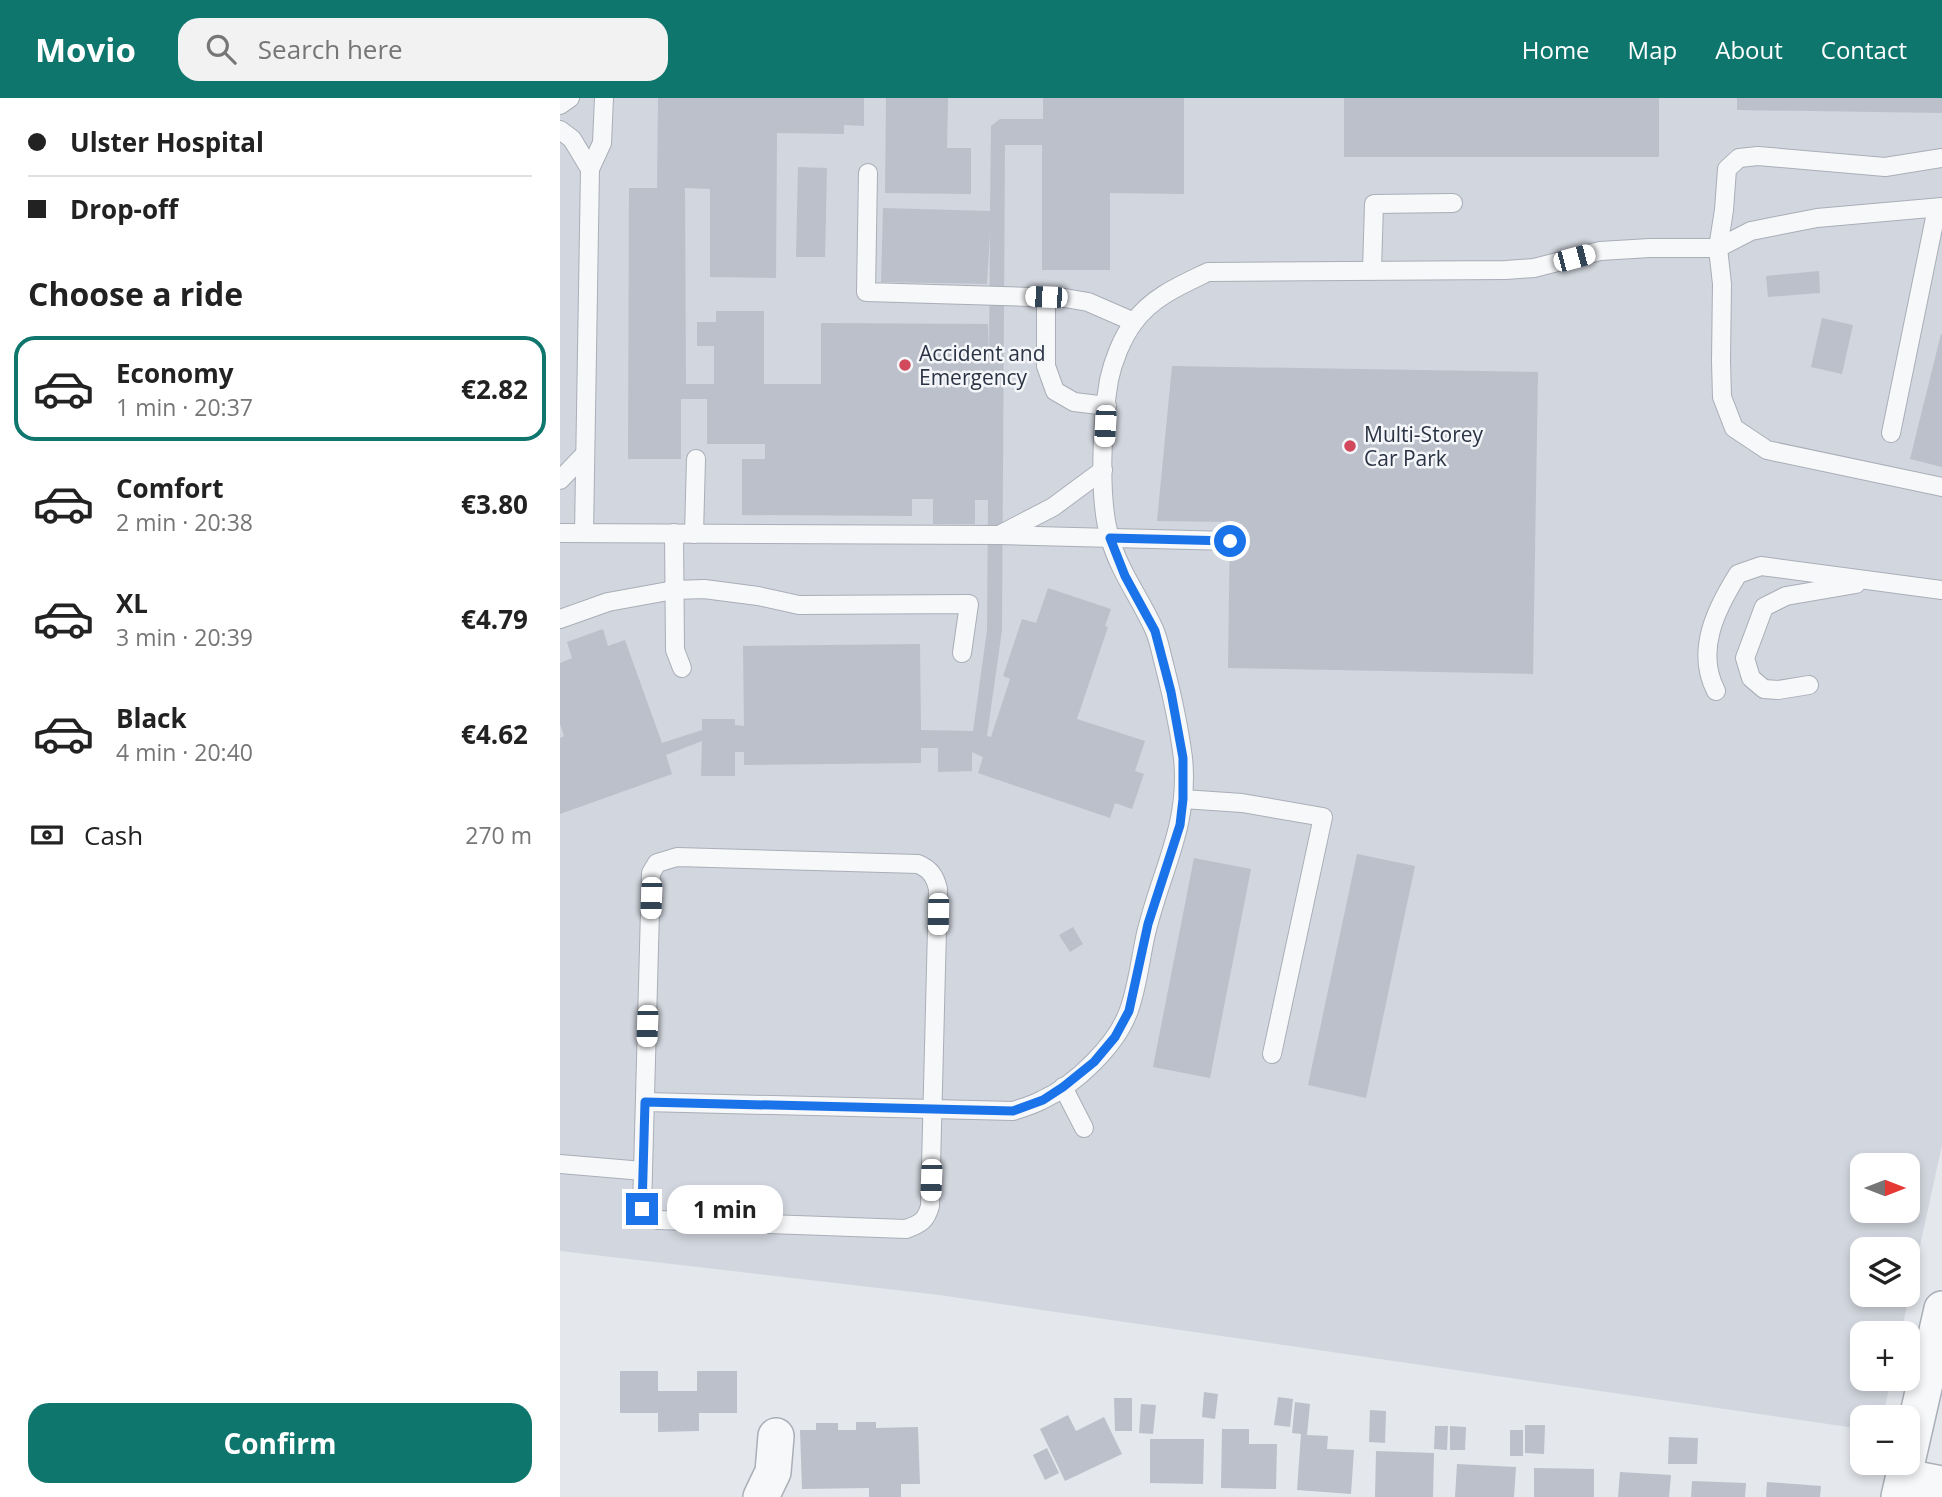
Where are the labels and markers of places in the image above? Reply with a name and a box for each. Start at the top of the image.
place label: Accident and Emergency [919,339,1046,391]
marker: Accident and Emergency [897,357,913,373]
place label: Multi-Storey Car Park [1364,420,1484,472]
marker: Multi-Storey Car Park [1342,438,1358,454]

